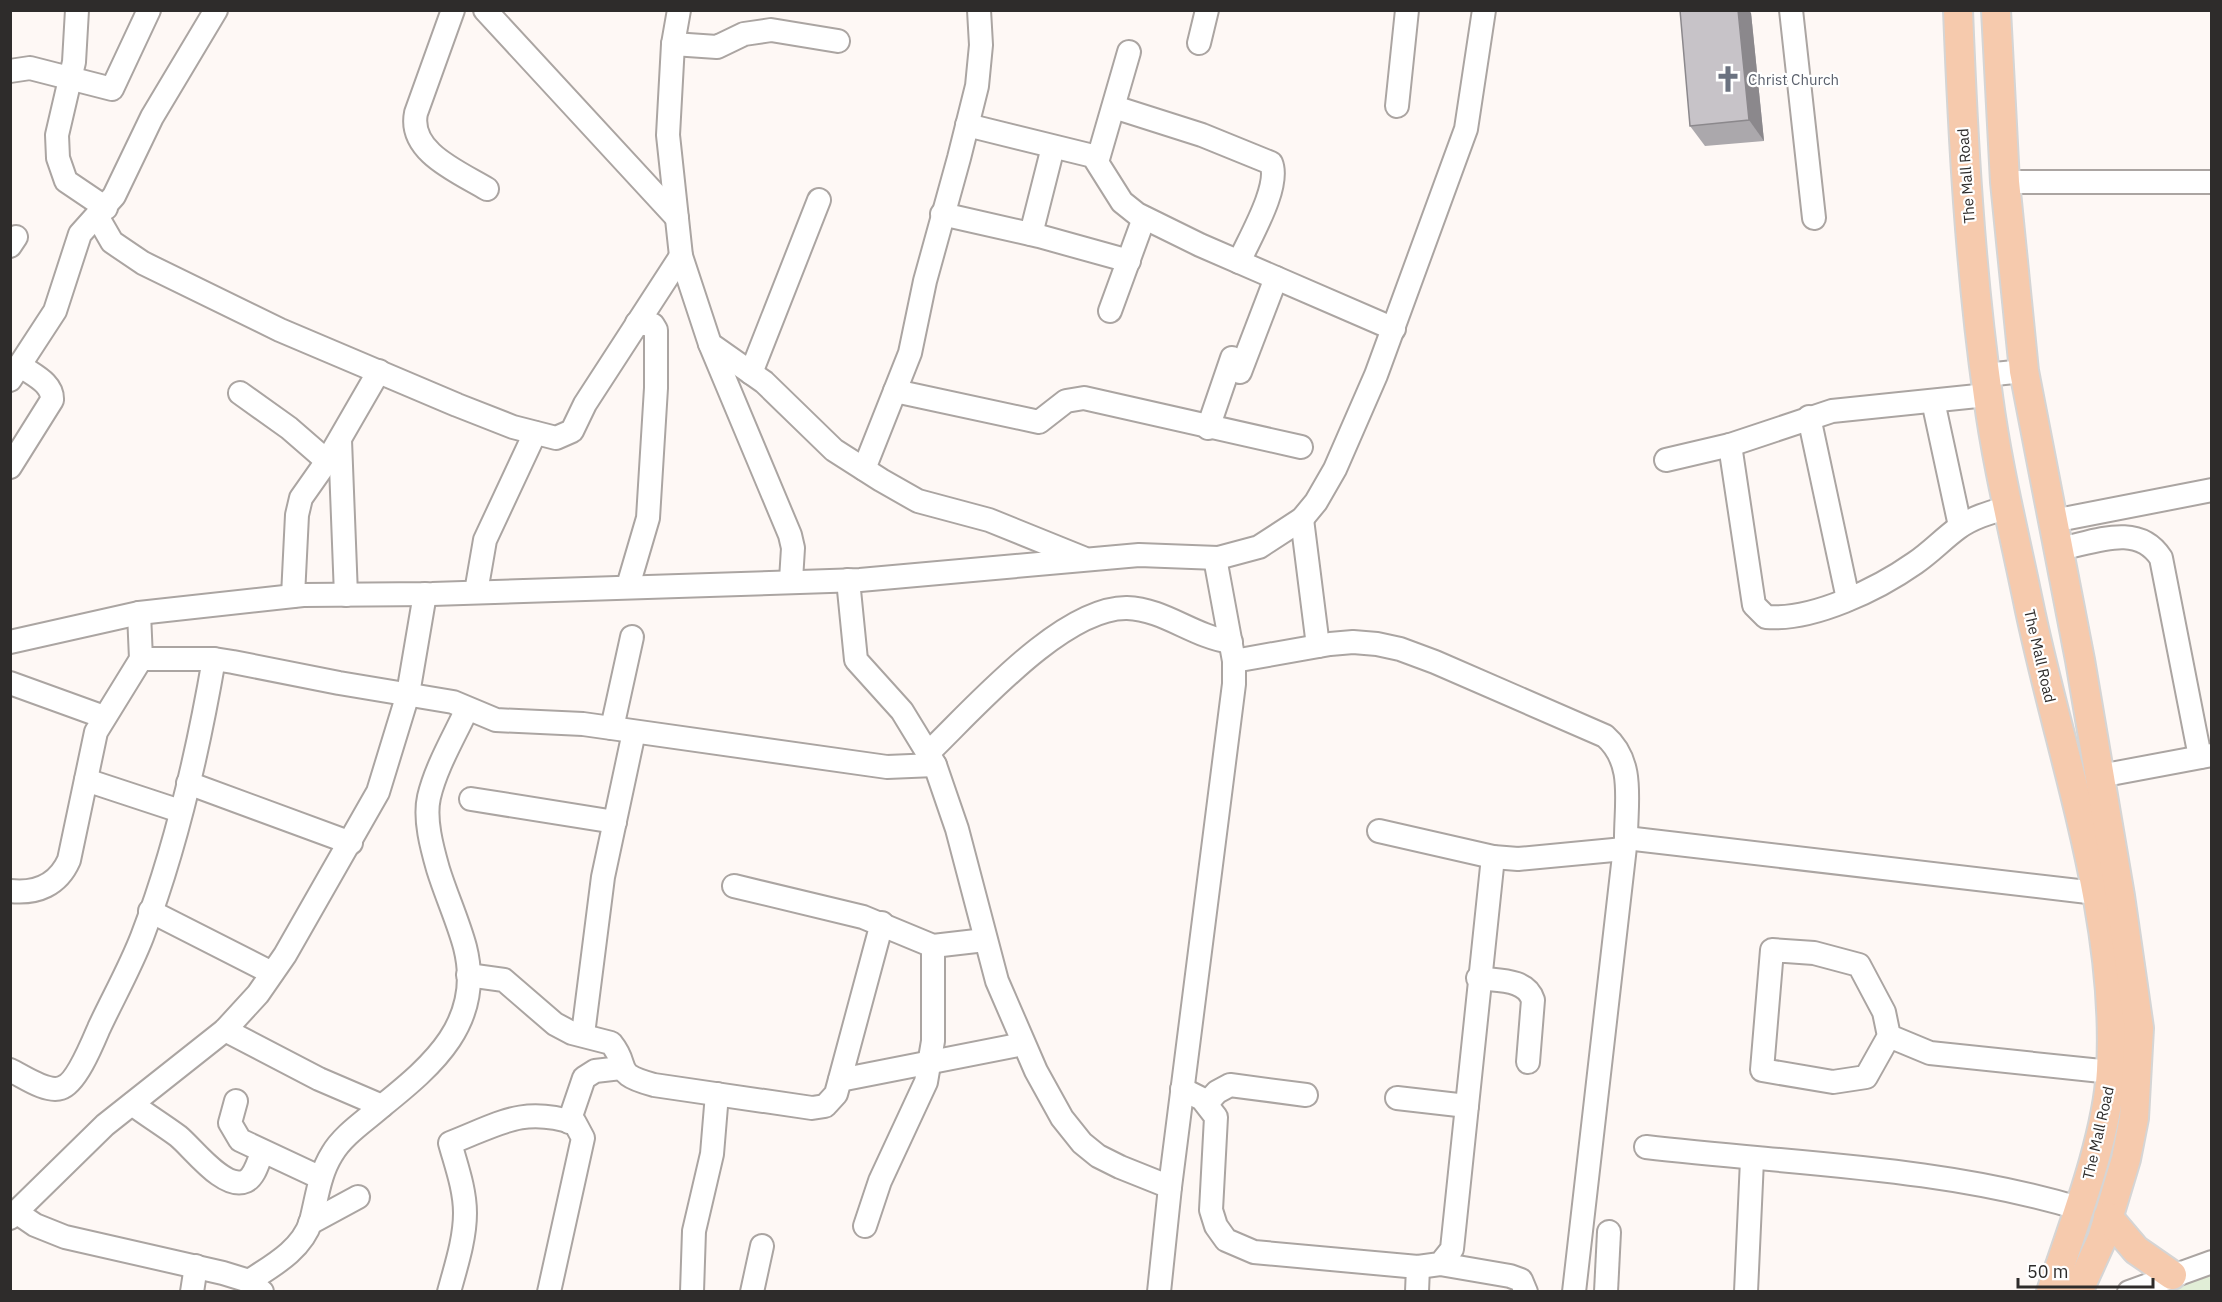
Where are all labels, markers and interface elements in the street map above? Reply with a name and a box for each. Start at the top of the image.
church icon: Christ Church [1713,64,1743,94]
place label: Christ Church [1748,70,1839,89]
street label: The Mall Road [1953,128,1979,224]
street label: The Mall Road [2020,607,2060,705]
street label: The Mall Road [2078,1084,2118,1182]
scale bar [2018,1251,2153,1289]
text: 50 m [2027,1260,2069,1283]

